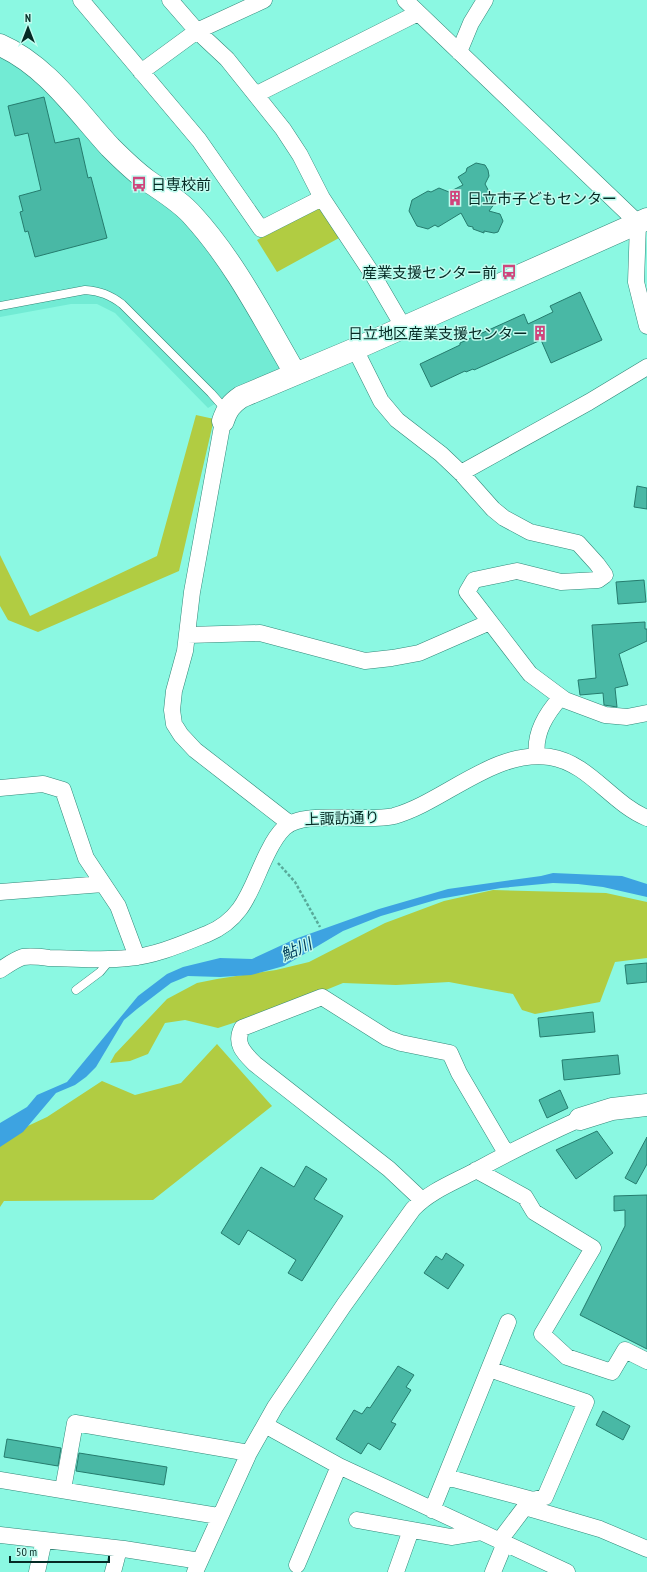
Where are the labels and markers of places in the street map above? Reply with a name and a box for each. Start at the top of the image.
bus stop icon: 日専校前 [130,175,148,193]
place label: 日専校前 [151,175,211,194]
building icon: 日立市子どもセンター [446,189,464,207]
place label: 日立市子どもセンター [467,189,617,208]
place label: 産業支援センター前 [362,263,497,282]
bus stop icon: 産業支援センター前 [500,263,518,281]
place label: 日立地区産業支援センター [348,324,528,343]
building icon: 日立地区産業支援センター [531,324,549,342]

